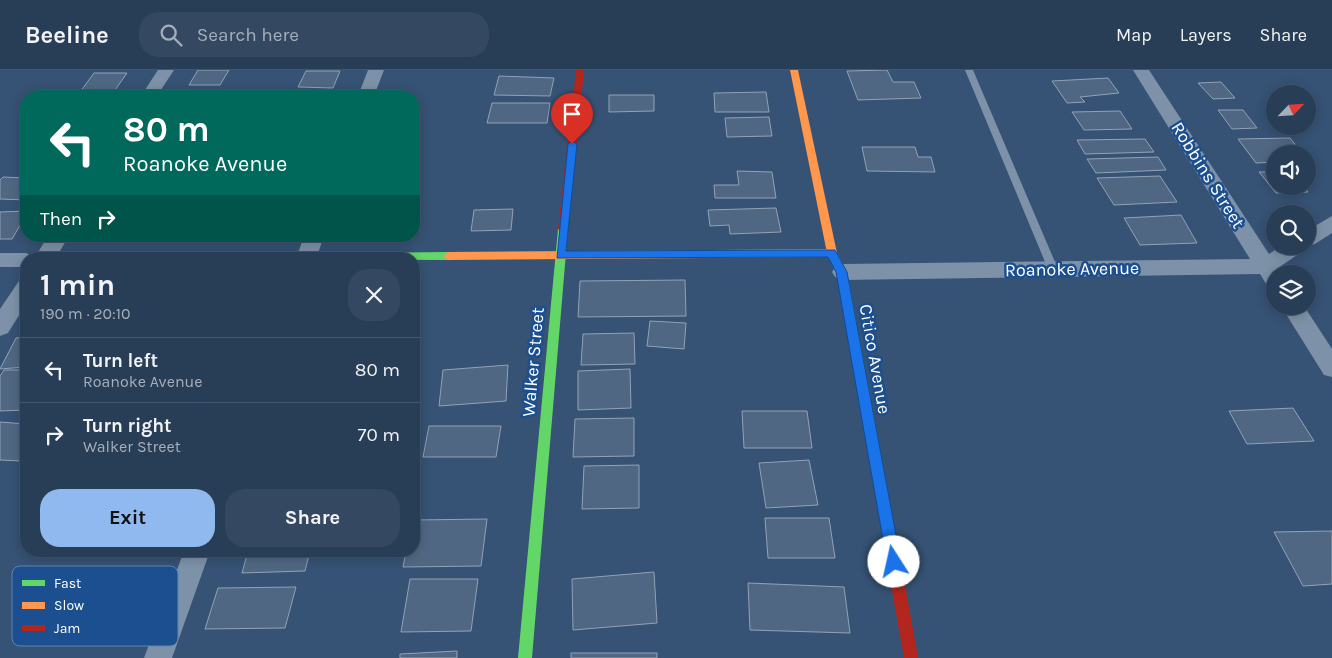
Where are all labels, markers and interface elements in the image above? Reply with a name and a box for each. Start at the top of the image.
search box [139,12,489,57]
text: Beeline [25,21,109,49]
icon: search [157,21,185,49]
text: Search here [197,24,299,46]
text: Map [1116,24,1152,46]
text: Layers [1180,24,1232,46]
text: Share [1260,24,1307,46]
north arrow [1266,85,1316,135]
map controls [1266,85,1316,315]
pin [551,93,593,144]
icon: arrive [558,100,586,128]
text: 80 m [123,109,210,150]
icon: left [40,110,105,175]
street label: Robbins Street [1166,118,1250,233]
button: sound [1266,145,1316,195]
text: Roanoke Avenue [123,151,287,177]
icon: right [92,205,120,233]
button: search [1266,205,1316,255]
text: Then [40,208,82,230]
street label: Roanoke Avenue [1005,257,1139,281]
button: layers [1266,265,1316,315]
text: 1 min [40,267,115,303]
button: close [348,269,400,321]
street label: Citico Avenue [855,302,895,416]
text: 190 m · 20:10 [40,304,131,323]
street label: Walker Street [517,306,549,418]
text: Turn left [83,350,158,372]
icon: left [40,356,68,384]
text: 80 m [355,359,400,381]
text: Roanoke Avenue [83,372,202,391]
text: Turn right [83,415,172,437]
icon: right [40,421,68,449]
text: 70 m [358,424,400,446]
text: Walker Street [83,437,181,456]
button: Exit [40,489,215,547]
button: Share [225,489,400,547]
position arrow [867,535,919,587]
legend [12,566,178,646]
text: Fast [54,575,81,592]
text: Slow [54,597,84,614]
text: Jam [54,620,80,637]

